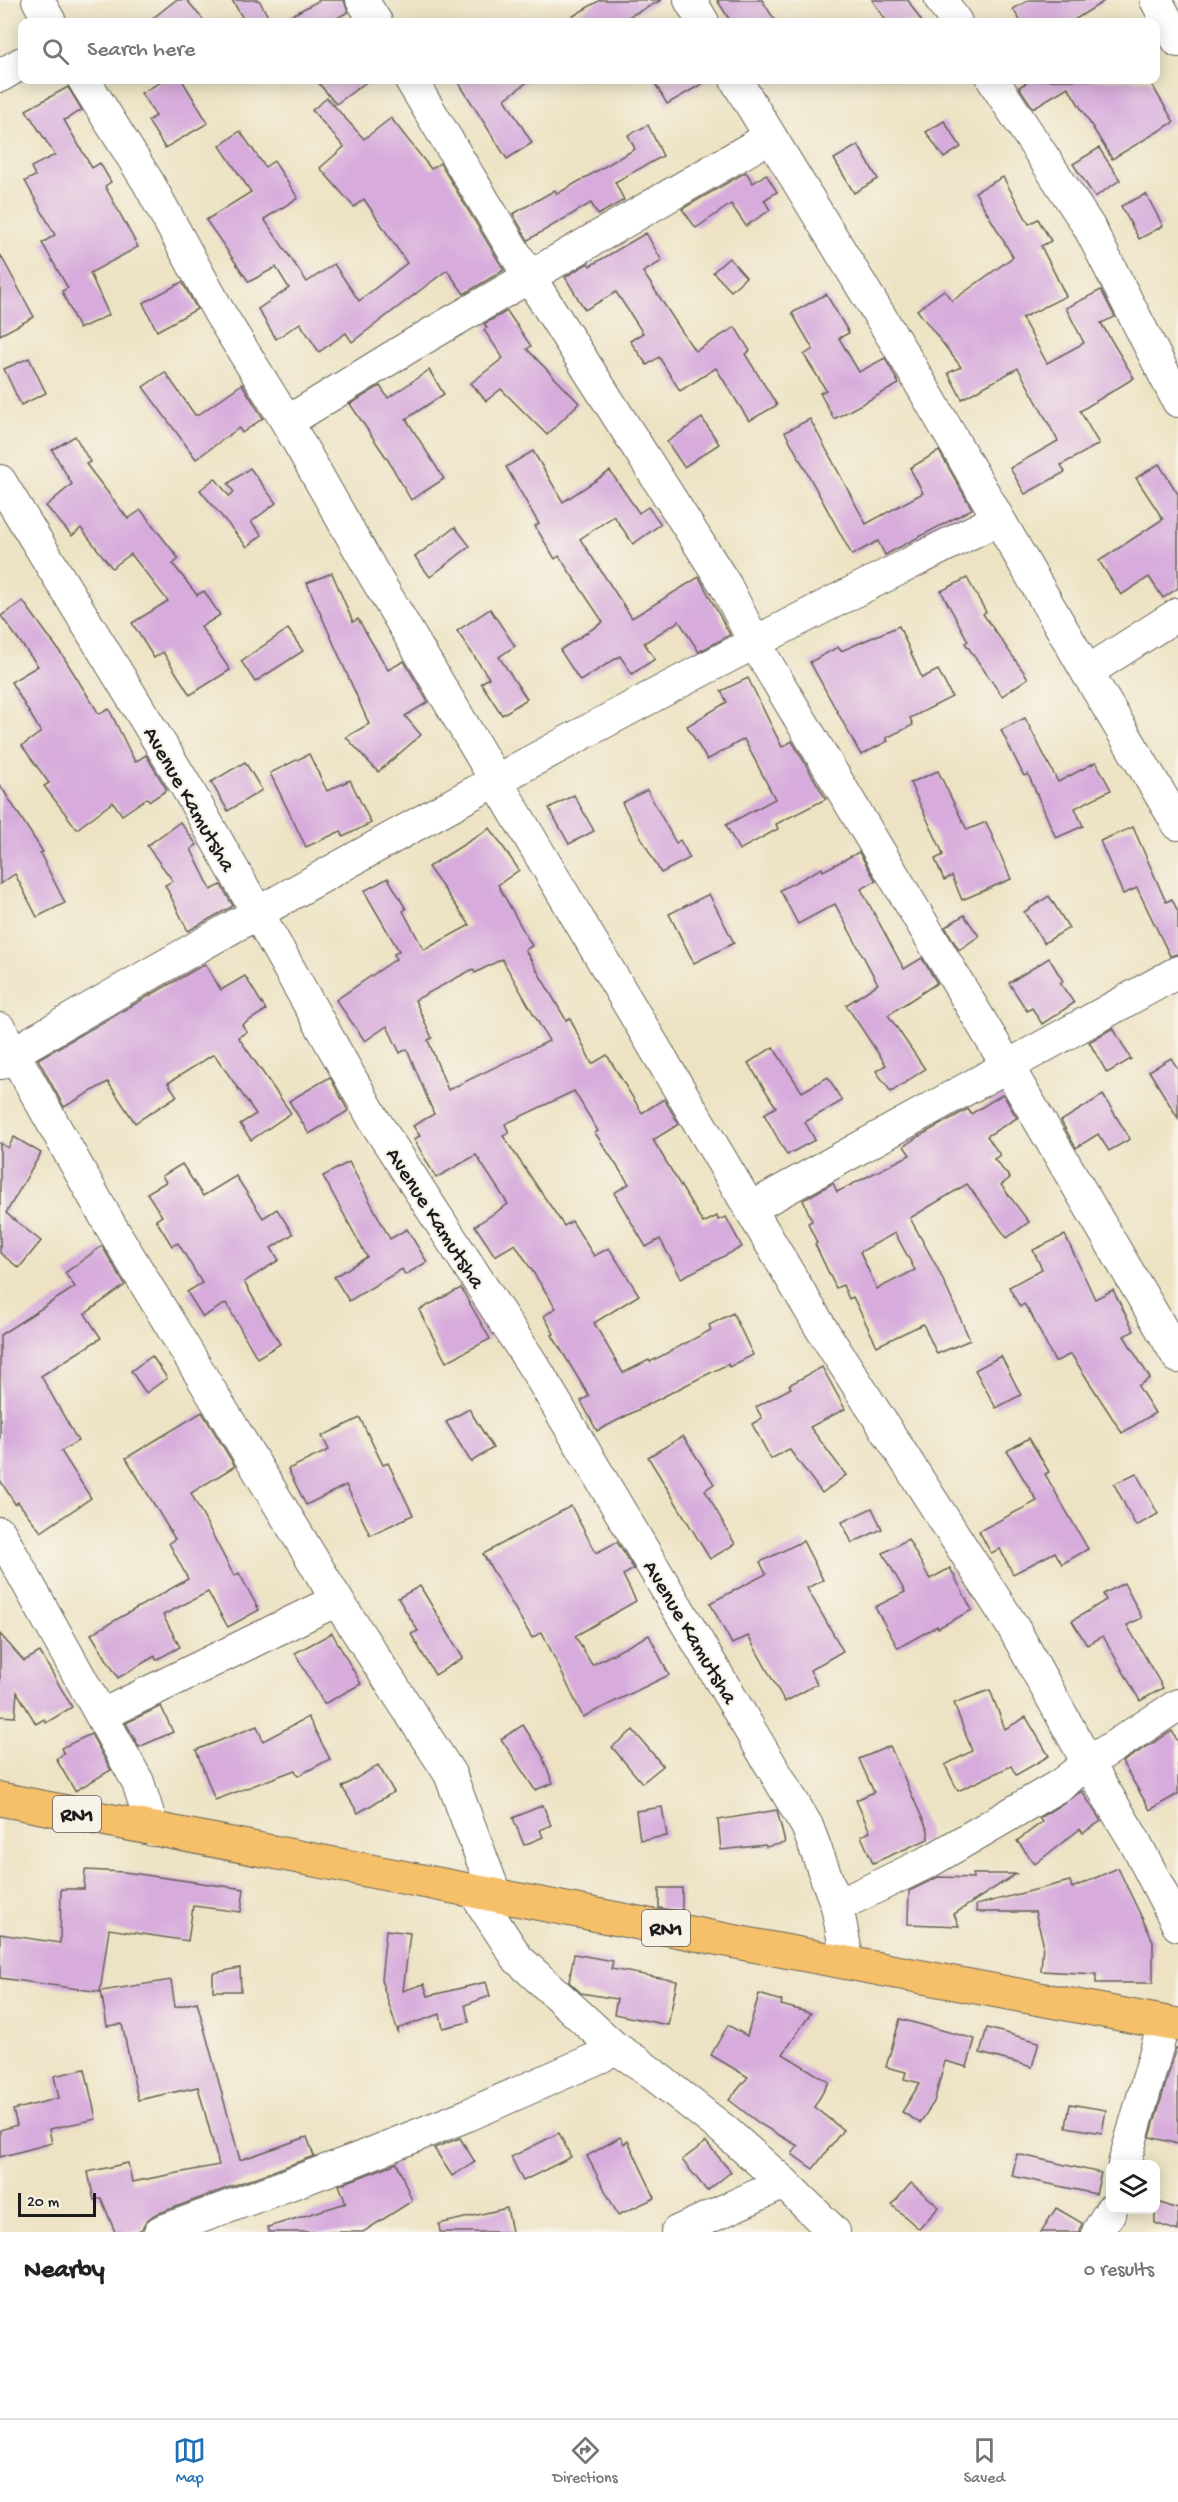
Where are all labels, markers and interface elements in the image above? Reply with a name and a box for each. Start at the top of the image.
search box [18,18,1160,84]
icon: search [39,35,72,68]
text: Search here [87,38,195,64]
street label: Avenue Kamutsha [136,723,240,878]
street label: Avenue Kamutsha [378,1144,489,1295]
street label: Avenue Kamutsha [636,1557,742,1710]
road number: RN1 [53,1796,101,1832]
road number: RN1 [642,1910,690,1946]
map controls [1106,2160,1160,2214]
button: layers [1106,2160,1160,2214]
scale bar [18,2190,96,2218]
text: 20 m [27,2194,59,2213]
text: Nearby [24,2256,105,2287]
text: 0 results [1084,2260,1154,2283]
tab: Map [173,2434,206,2489]
tab: Directions [552,2434,618,2489]
tab: Saved [964,2434,1005,2489]

